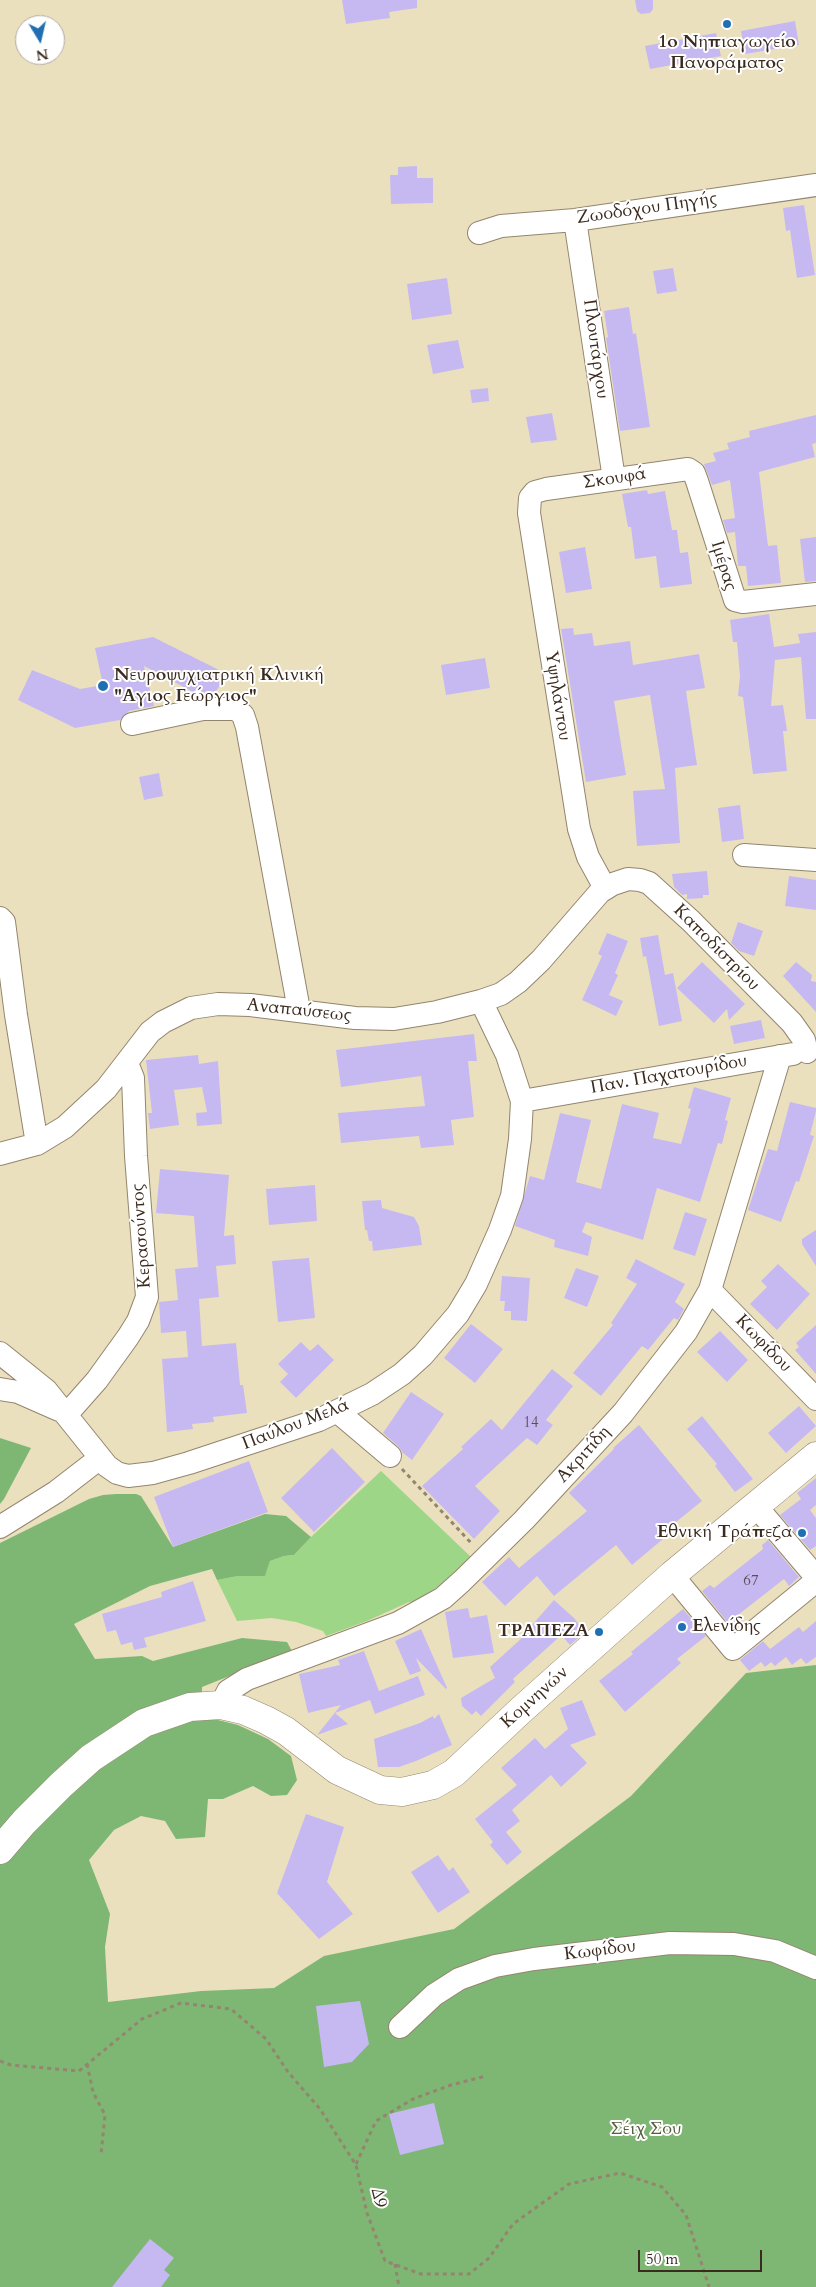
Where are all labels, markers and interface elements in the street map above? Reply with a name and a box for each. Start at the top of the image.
north arrow [15,15,65,65]
marker: 1ο Νηπιαγωγείο Πανοράματος [721,18,733,30]
place label: 1ο Νηπιαγωγείο Πανοράματος [658,32,796,74]
text: N [35,44,50,65]
street label: Ζωοδόχου Πηγής [575,188,719,230]
street label: Πλουτάρχου [577,298,613,400]
street label: Σκουφά [582,463,648,495]
street label: Ιμέρας [705,538,741,594]
street label: Υψηλάντου [539,650,575,742]
place label: Νευροψυχιατρική Κλινική "Αγιος Γεώργιος" [114,665,324,708]
marker: Νευροψυχιατρική Κλινική "Αγιος Γεώργιος" [96,679,110,693]
street label: Καποδίστρίου [668,900,764,996]
street label: Αναπαύσεως [246,995,352,1027]
street label: Παν. Παχατουρίδου [589,1051,749,1099]
street label: Κερασούντος [128,1183,156,1289]
street label: Κωφίδου [730,1311,796,1377]
street label: Παύλου Μελά [239,1395,353,1455]
house number: 14 [523,1415,539,1433]
street label: Ακριτίδη [552,1422,616,1488]
place label: Εθνική Τράπεζα [657,1522,792,1544]
marker: Εθνική Τράπεζα [796,1527,808,1539]
house number: 67 [743,1573,759,1591]
place label: Ελενίδης [692,1616,761,1638]
place label: ΤΡΑΠΕΖΑ [497,1621,589,1643]
marker: Ελενίδης [676,1621,688,1633]
marker: ΤΡΑΠΕΖΑ [593,1626,605,1638]
street label: Κομνηνών [497,1662,573,1734]
street label: Κωφίδου [563,1936,637,1966]
park label: Σέιχ Σου [611,2119,681,2141]
street label: Δ9 [365,2186,391,2210]
scale bar [641,2240,765,2272]
text: 50 m [646,2249,678,2269]

